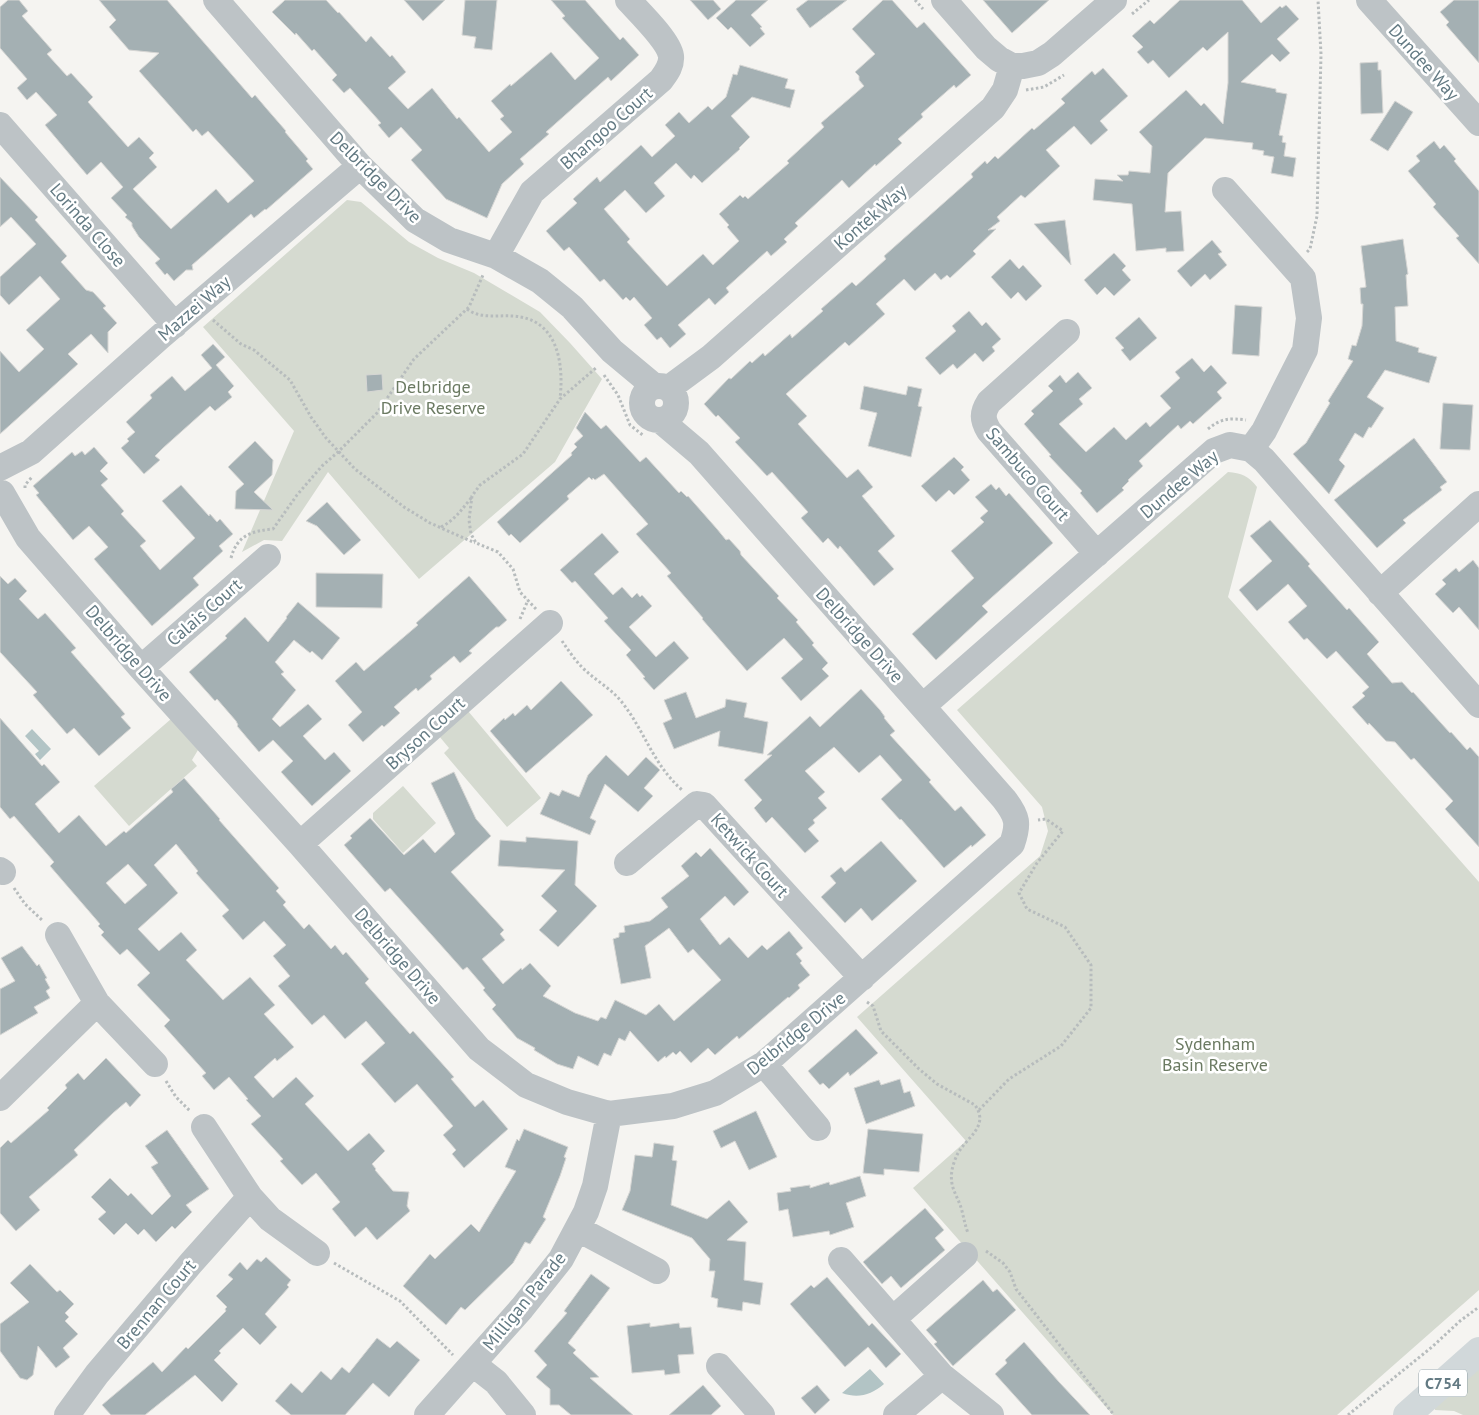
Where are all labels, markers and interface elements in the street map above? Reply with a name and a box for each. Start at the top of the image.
street label: Dundee Way [1384,19,1465,105]
street label: Bhangoo Court [555,82,657,174]
street label: Delbridge Drive [325,126,427,228]
street label: Lorinda Close [45,178,131,272]
street label: Kontek Way [829,179,911,255]
street label: Mazzei Way [153,270,236,346]
park label: Delbridge Drive Reserve [381,375,485,419]
street label: Sambuco Court [981,423,1075,525]
street label: Dundee Way [1135,444,1223,523]
street label: Calais Court [162,573,246,651]
street label: Delbridge Drive [811,583,909,687]
street label: Delbridge Drive [81,600,177,706]
street label: Bryson Court [381,691,469,775]
street label: Ketwick Court [706,808,794,902]
street label: Delbridge Drive [350,903,446,1009]
street label: Delbridge Drive [742,986,850,1080]
park label: Sydenham Basin Reserve [1162,1032,1268,1076]
street label: Milligan Parade [477,1247,571,1355]
street label: Brennan Court [112,1254,200,1354]
road number: C754 [1419,1370,1467,1396]

